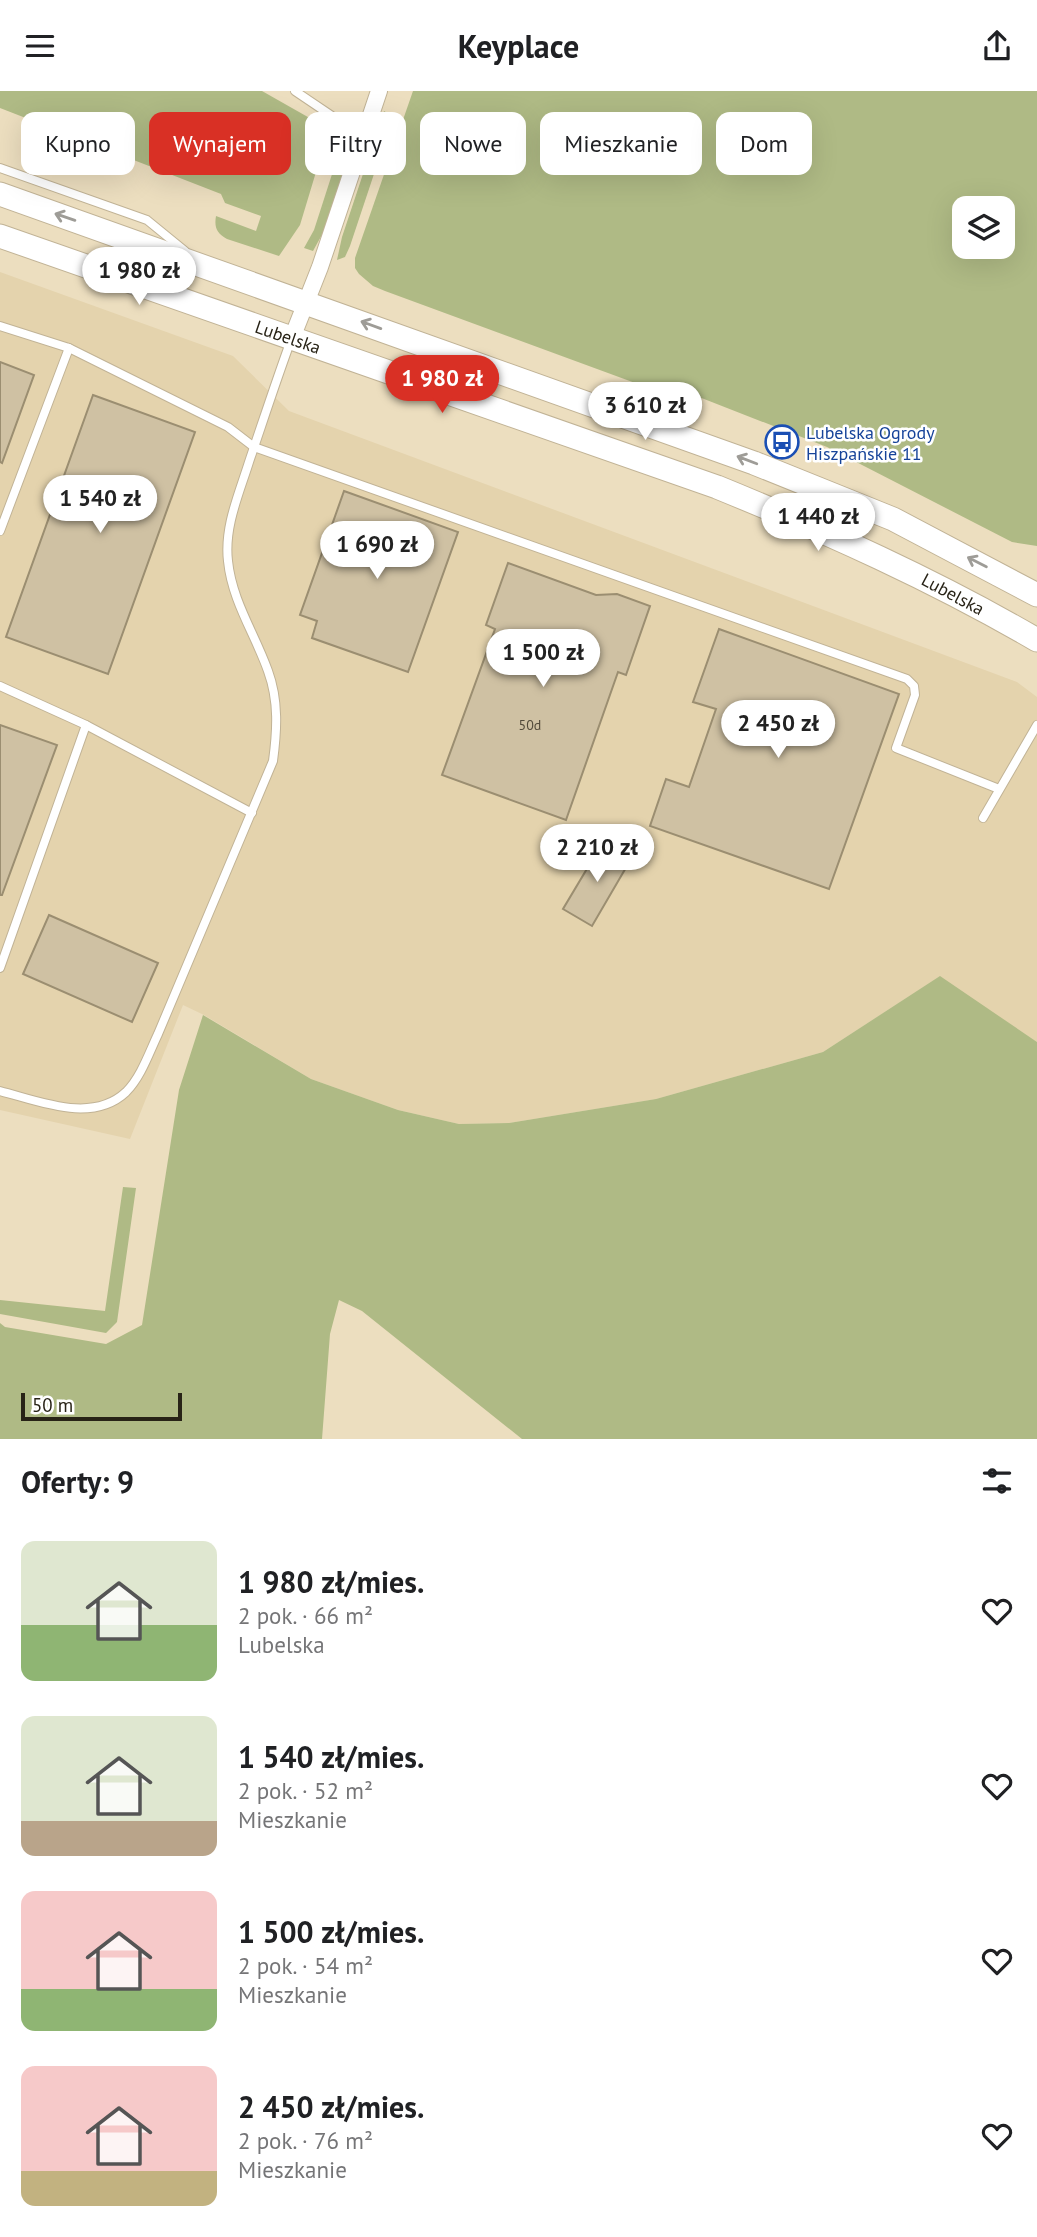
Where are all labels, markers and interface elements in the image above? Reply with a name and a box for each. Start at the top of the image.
text: Keyplace [458,25,579,67]
icon: menu [21,27,59,65]
icon: share [978,27,1016,65]
chip: Kupno [21,112,135,175]
chip: Wynajem [149,112,291,175]
chip: Filtry [305,112,406,175]
chip: Nowe [420,112,526,175]
chip: Mieszkanie [540,112,702,175]
chip: Dom [716,112,812,175]
map controls [952,196,1015,259]
button: layers [952,196,1015,259]
one-way arrow [54,209,76,222]
pin: 1 980 zł [67,247,211,307]
text: 1 980 zł [98,255,180,284]
street label: Lubelska [252,315,324,359]
one-way arrow [361,318,383,330]
pin: 1 980 zł [370,355,514,415]
text: 1 980 zł [401,363,483,392]
pin: 3 610 zł [573,383,717,442]
text: 3 610 zł [604,390,686,419]
place label: Lubelska Ogrody Hiszpańskie 11 [806,421,935,465]
bus stop icon: Lubelska Ogrody Hiszpańskie 11 [763,423,801,461]
one-way arrow [736,453,758,465]
pin: 1 540 zł [28,475,172,535]
text: 1 540 zł [59,483,141,512]
pin: 1 440 zł [746,493,890,553]
text: 1 440 zł [777,501,859,530]
pin: 1 690 zł [305,521,449,581]
text: 1 690 zł [336,529,418,558]
one-way arrow [967,555,988,568]
street label: Lubelska [918,568,988,620]
pin: 1 500 zł [471,629,615,689]
text: 1 500 zł [502,637,584,666]
pin: 2 450 zł [706,701,850,760]
text: 2 450 zł [737,708,819,737]
house number: 50d [519,716,541,734]
pin: 2 210 zł [525,825,669,884]
text: 2 210 zł [556,832,638,861]
scale bar [21,1390,182,1422]
text: 50 m [32,1393,73,1417]
text: Oferty: 9 [21,1462,134,1501]
icon: filters [978,1462,1016,1500]
text: 1 980 zł/mies. [238,1562,424,1601]
icon: home [77,1569,161,1653]
icon: heart [978,1592,1016,1630]
text: 2 pok. · 66 m² [238,1601,373,1630]
text: Lubelska [238,1630,325,1659]
text: 1 540 zł/mies. [238,1737,424,1776]
icon: home [77,1744,161,1828]
icon: heart [978,1767,1016,1805]
text: 2 pok. · 52 m² [238,1776,373,1805]
text: Mieszkanie [238,1805,347,1834]
text: 1 500 zł/mies. [238,1912,424,1951]
icon: home [77,1919,161,2003]
icon: heart [978,1942,1016,1980]
text: 2 pok. · 54 m² [238,1951,373,1980]
text: Mieszkanie [238,1980,347,2009]
text: 2 450 zł/mies. [238,2087,424,2126]
icon: home [77,2094,161,2178]
icon: heart [978,2117,1016,2155]
text: 2 pok. · 76 m² [238,2126,373,2155]
text: Mieszkanie [238,2155,347,2184]

